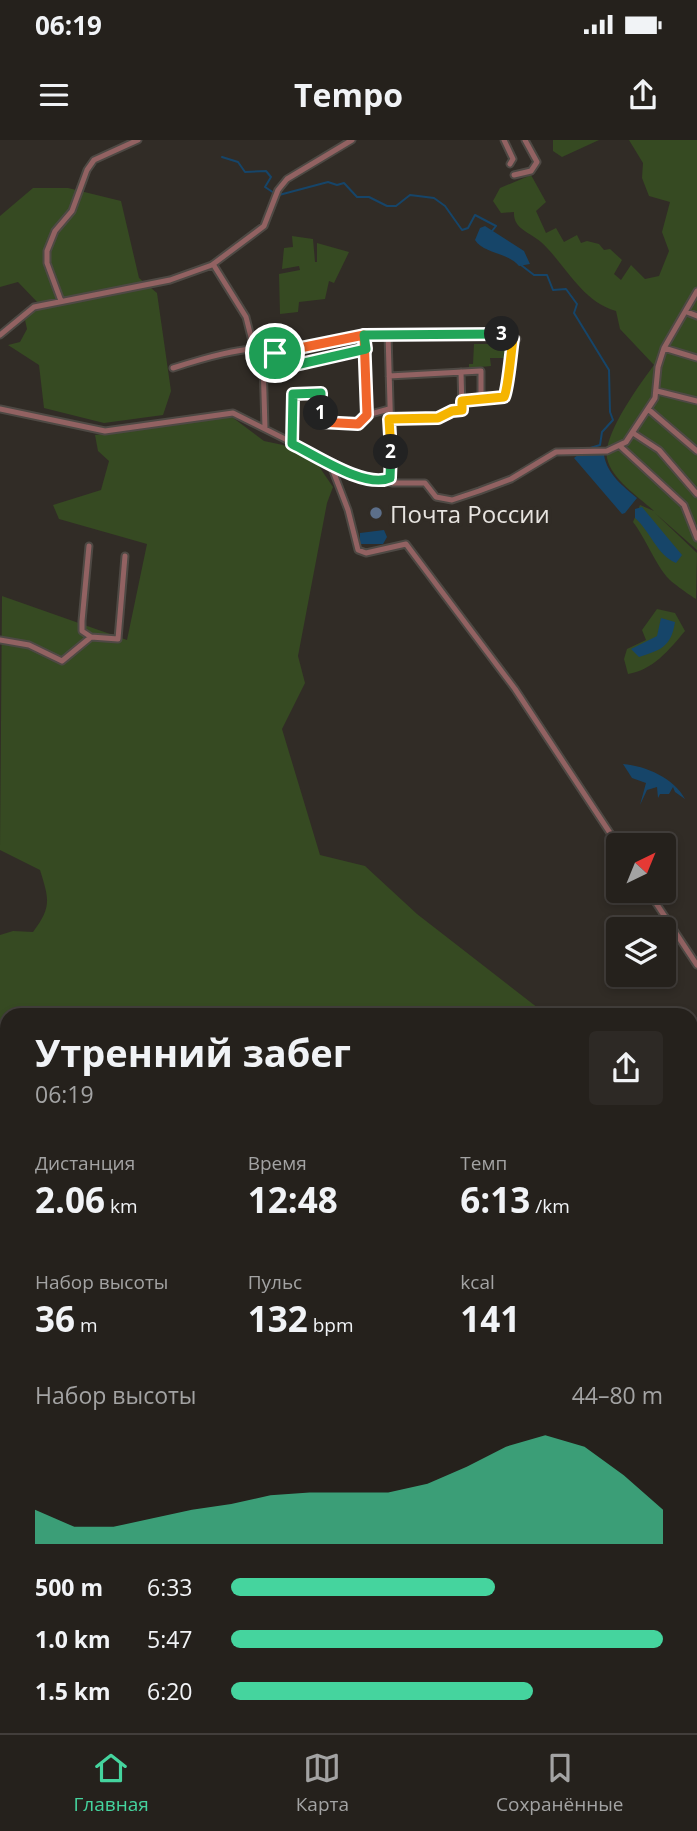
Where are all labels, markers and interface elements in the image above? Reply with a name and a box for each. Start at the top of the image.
text: 06:19 [35,7,102,43]
text: Tempo [294,73,403,116]
icon: menu [35,76,73,114]
icon: share [624,76,662,114]
pin: 3 [484,316,520,352]
text: 3 [496,320,507,346]
pin [245,323,305,383]
icon: arrive [256,334,294,372]
pin: 1 [304,396,338,430]
text: 1 [315,399,326,425]
pin: 2 [374,434,408,470]
text: 2 [385,438,396,464]
place label: Почта России [390,497,550,530]
marker: Почта России [368,505,384,521]
north arrow [606,833,676,903]
map controls [606,833,676,987]
button: layers [606,917,676,987]
text: Утренний забег [35,1026,351,1078]
button: share [589,1031,663,1105]
text: 06:19 [35,1078,94,1110]
text: Дистанция [35,1150,135,1176]
text: Время [248,1150,307,1176]
text: Темп [460,1150,507,1176]
text: 2.06 [35,1176,105,1223]
text: 12:48 [248,1176,338,1223]
text: 6:13 [460,1176,530,1223]
text: km [105,1193,138,1219]
text: /km [530,1193,570,1219]
text: Набор высоты [35,1269,168,1295]
text: Пульс [248,1269,302,1295]
text: kcal [460,1269,495,1295]
text: 36 [35,1295,75,1342]
text: 132 [248,1295,308,1342]
text: 141 [460,1295,520,1342]
text: m [75,1312,98,1338]
text: bpm [308,1312,353,1338]
text: Набор высоты [35,1379,197,1411]
text: 44–80 m [572,1379,663,1411]
text: 500 m [35,1571,103,1603]
text: 6:33 [147,1571,193,1603]
text: 1.0 km [35,1623,111,1655]
text: 5:47 [147,1623,193,1655]
text: 1.5 km [35,1675,111,1707]
text: 6:20 [147,1675,193,1707]
tab: Главная [73,1749,149,1817]
tab: Карта [296,1749,349,1817]
tab: Сохранённые [496,1749,624,1817]

